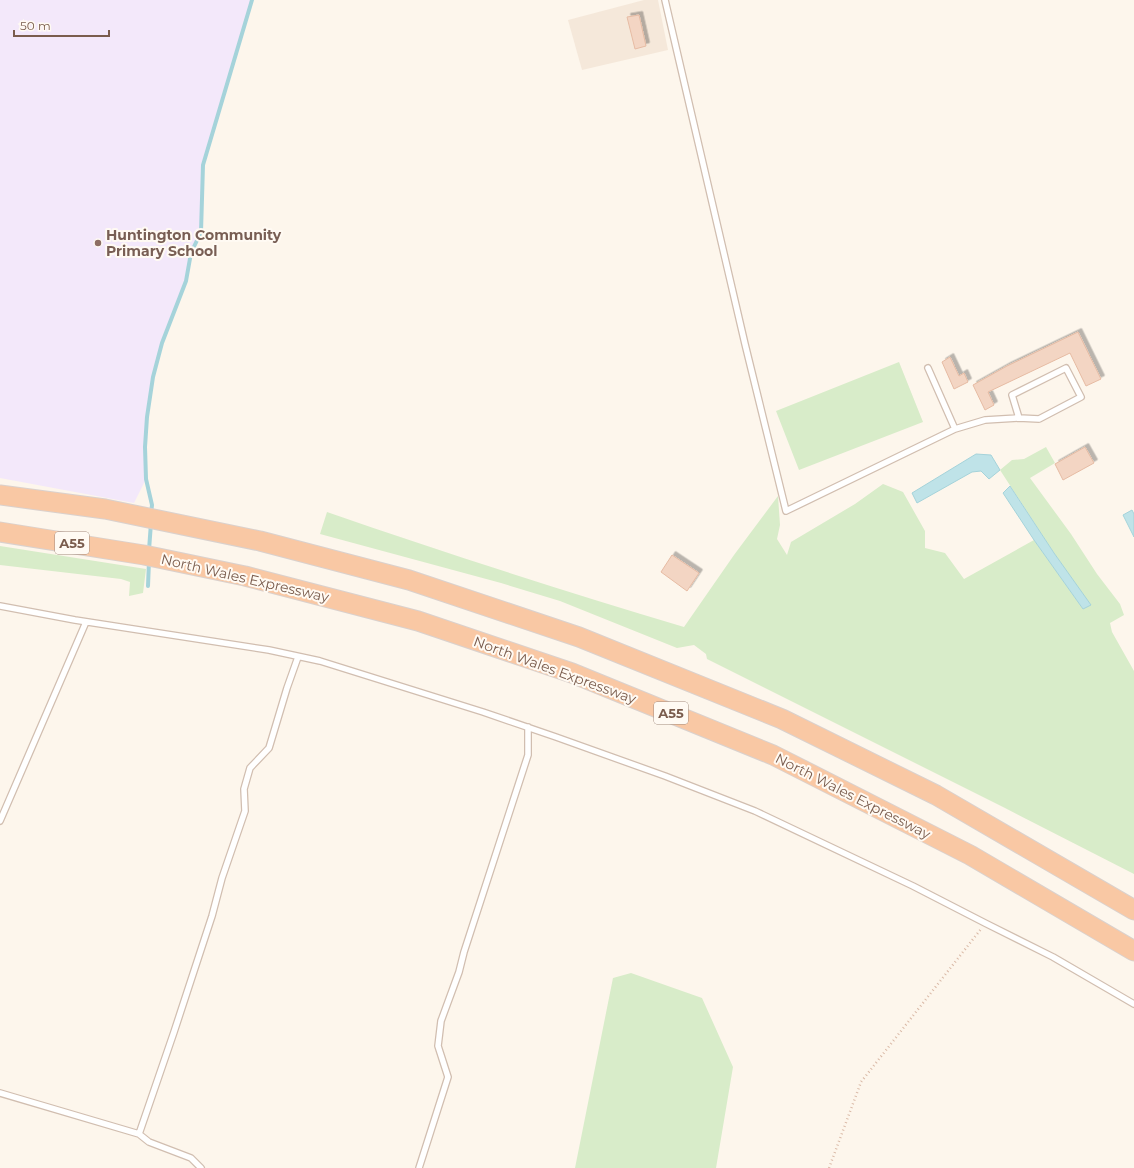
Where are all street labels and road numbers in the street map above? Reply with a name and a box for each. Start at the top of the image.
road number: A55 [55,532,89,554]
street label: North Wales Expressway [159,550,331,606]
street label: North Wales Expressway [471,632,639,708]
road number: A55 [654,702,688,724]
street label: North Wales Expressway [772,749,934,843]

